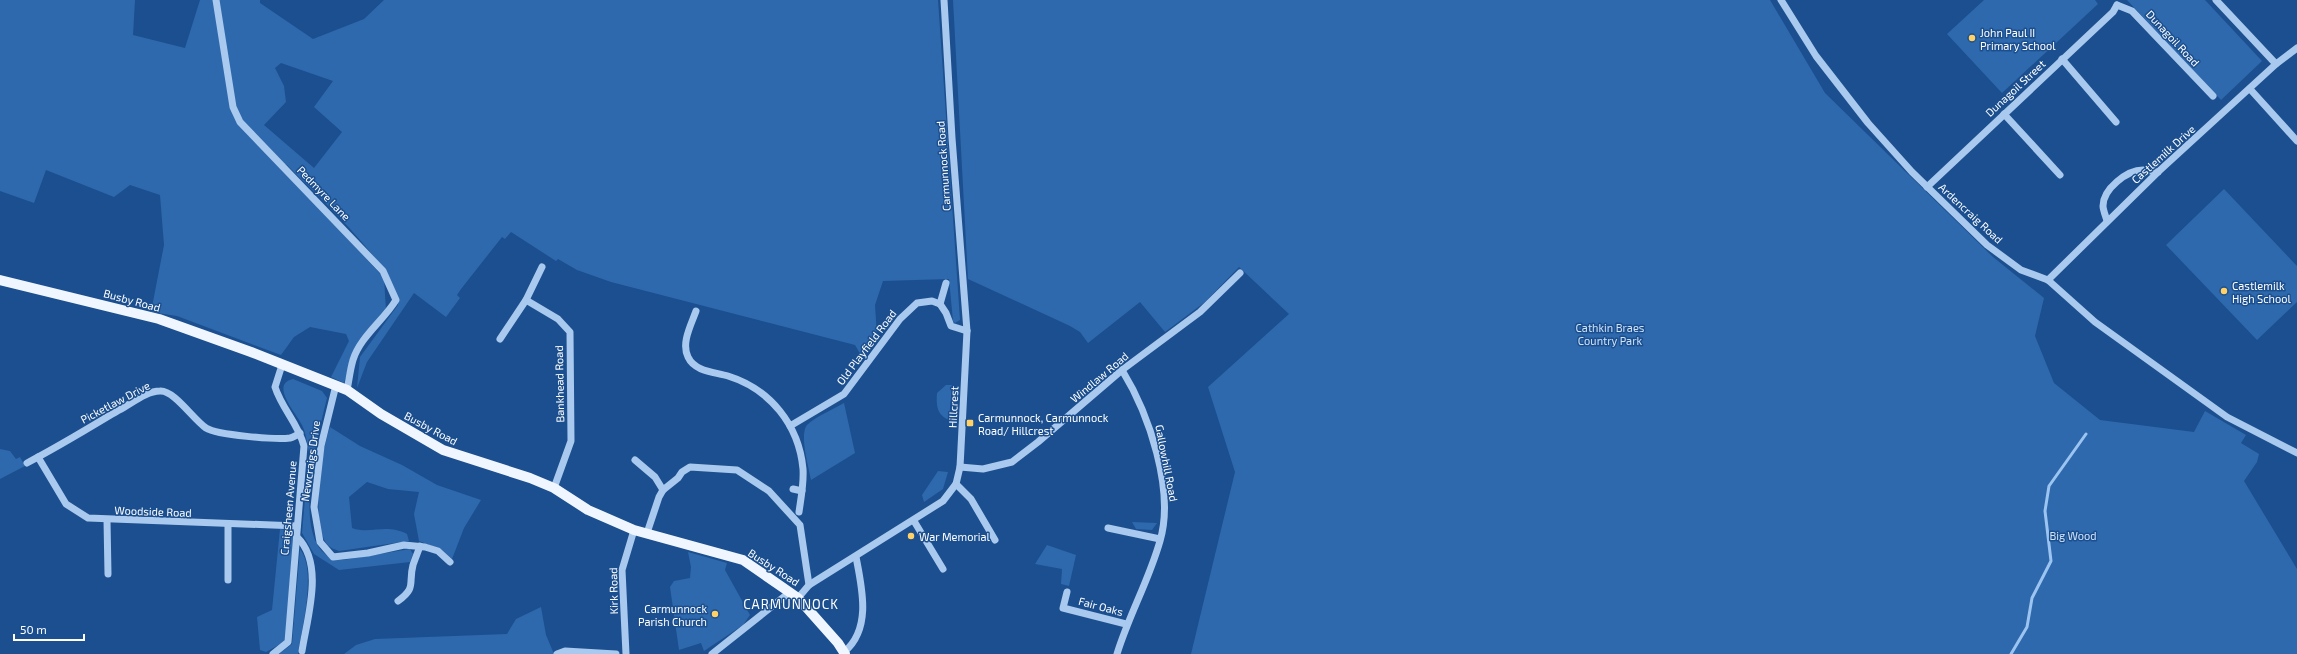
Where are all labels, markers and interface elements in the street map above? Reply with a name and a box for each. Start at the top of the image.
street label: Dunagoil Road [2144,7,2202,69]
place label: John Paul II Primary School [1980,26,2056,52]
marker: John Paul II Primary School [1967,33,1977,43]
street label: Dunagoil Street [1982,57,2048,119]
street label: Carmunnock Road [933,121,953,211]
street label: Castlemilk Drive [2129,122,2197,186]
street label: Pedmyre Lane [295,163,353,223]
street label: Ardencraig Road [1936,180,2006,246]
place label: Castlemilk High School [2232,279,2291,305]
street label: Busby Road [102,286,162,314]
marker: Castlemilk High School [2219,286,2229,296]
street label: Old Playfield Road [833,307,899,387]
park label: Cathkin Braes Country Park [1576,321,1645,347]
street label: Bankhead Road [552,345,566,423]
street label: Windlaw Road [1067,349,1131,405]
street label: Picketlaw Drive [78,378,152,426]
street label: Hillcrest [945,386,961,428]
street label: Busby Road [402,409,460,447]
place label: Carmunnock, Carmunnock Road/ Hillcrest [978,411,1109,437]
marker: Carmunnock, Carmunnock Road/ Hillcrest [965,418,975,428]
street label: Newcraigs Drive [298,420,322,502]
street label: Gallowhill Road [1153,424,1181,502]
street label: Craigsheen Avenue [277,460,299,556]
street label: Woodside Road [114,503,192,519]
park label: Big Wood [2049,529,2097,542]
place label: War Memorial [919,530,991,543]
marker: War Memorial [906,531,916,541]
street label: Busby Road [746,546,802,588]
street label: Kirk Road [606,567,620,615]
street label: Fair Oaks [1077,594,1125,618]
district label: CARMUNNOCK [743,596,839,612]
place label: Carmunnock Parish Church [638,602,707,628]
marker: Carmunnock Parish Church [710,609,720,619]
scale bar [14,616,84,642]
text: 50 m [20,622,47,636]

